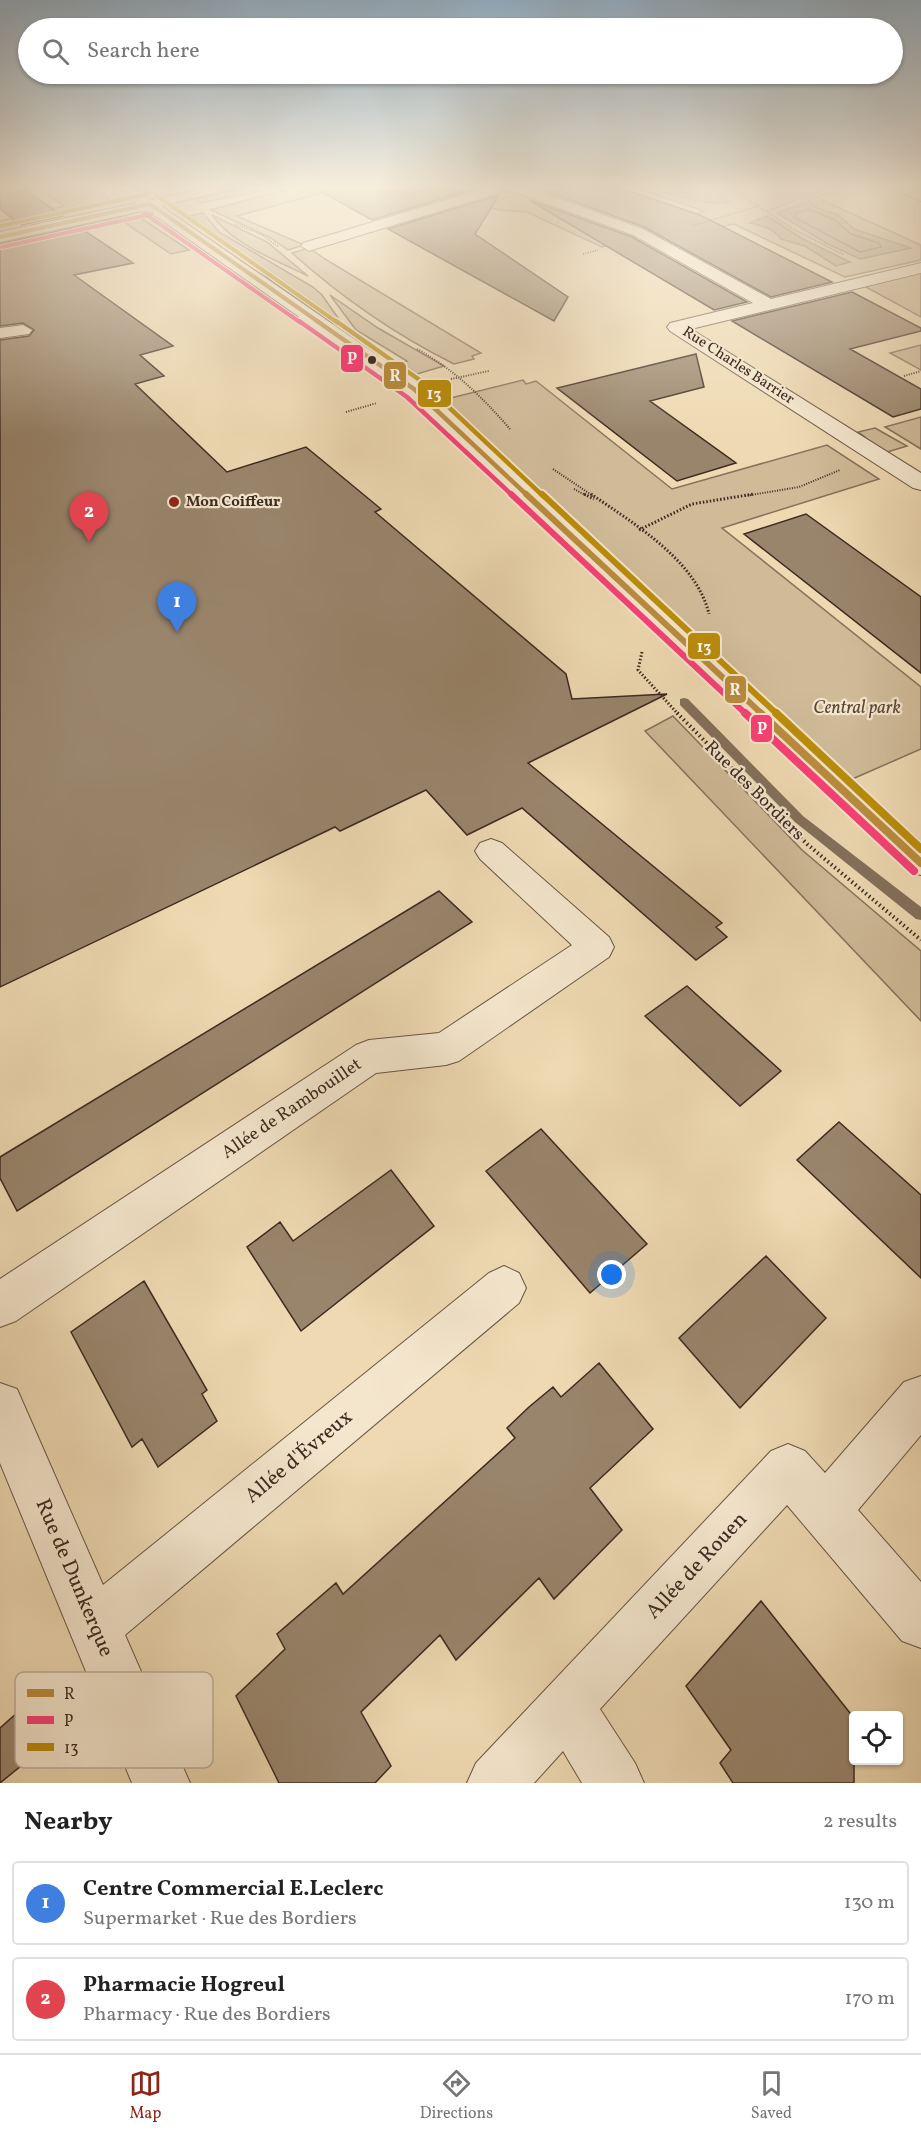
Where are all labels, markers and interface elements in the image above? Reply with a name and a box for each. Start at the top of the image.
search box [18,18,903,84]
icon: search [39,35,72,68]
text: Search here [87,36,200,67]
street label: Rue Charles Barrier [678,322,798,410]
line badge: P [340,344,364,373]
text: P [347,349,357,371]
unlabelled marker [366,354,378,366]
line badge: R [383,361,407,390]
text: R [389,366,401,388]
line badge: 13 [417,379,452,408]
text: 13 [427,384,441,406]
pin: 2 [70,492,109,542]
place label: Mon Coiffeur [186,492,280,513]
marker: Mon Coiffeur [167,495,181,509]
pin: 1 [158,582,196,632]
line badge: 13 [687,632,721,660]
text: 13 [697,637,711,659]
line badge: R [724,675,747,704]
text: R [729,680,741,702]
park label: Central park [813,696,901,721]
line badge: P [750,714,773,743]
text: P [757,719,767,741]
street label: Rue des Bordiers [698,735,810,847]
street label: Allée de Rambouillet [217,1053,367,1165]
your location [597,1260,626,1289]
street label: Allée d'Évreux [239,1403,359,1511]
street label: Rue de Dunkerque [28,1494,120,1662]
street label: Allée de Rouen [640,1506,754,1626]
legend [15,1672,213,1768]
text: R [64,1684,75,1706]
text: P [64,1711,73,1733]
map controls [849,1711,903,1765]
button: locate [849,1711,903,1765]
text: 13 [64,1738,78,1760]
text: Nearby [24,1804,113,1840]
text: 2 results [823,1808,897,1836]
text: Centre Commercial E.Leclerc [83,1874,383,1905]
text: 1 [41,1889,50,1917]
text: 130 m [844,1889,895,1917]
text: Supermarket · Rue des Bordiers [83,1905,357,1933]
text: Pharmacie Hogreul [83,1970,285,2001]
text: 2 [40,1985,51,2013]
text: 170 m [845,1985,895,2013]
text: Pharmacy · Rue des Bordiers [83,2001,331,2029]
tab: Map [129,2067,162,2125]
tab: Directions [420,2067,493,2125]
tab: Saved [751,2067,792,2125]

